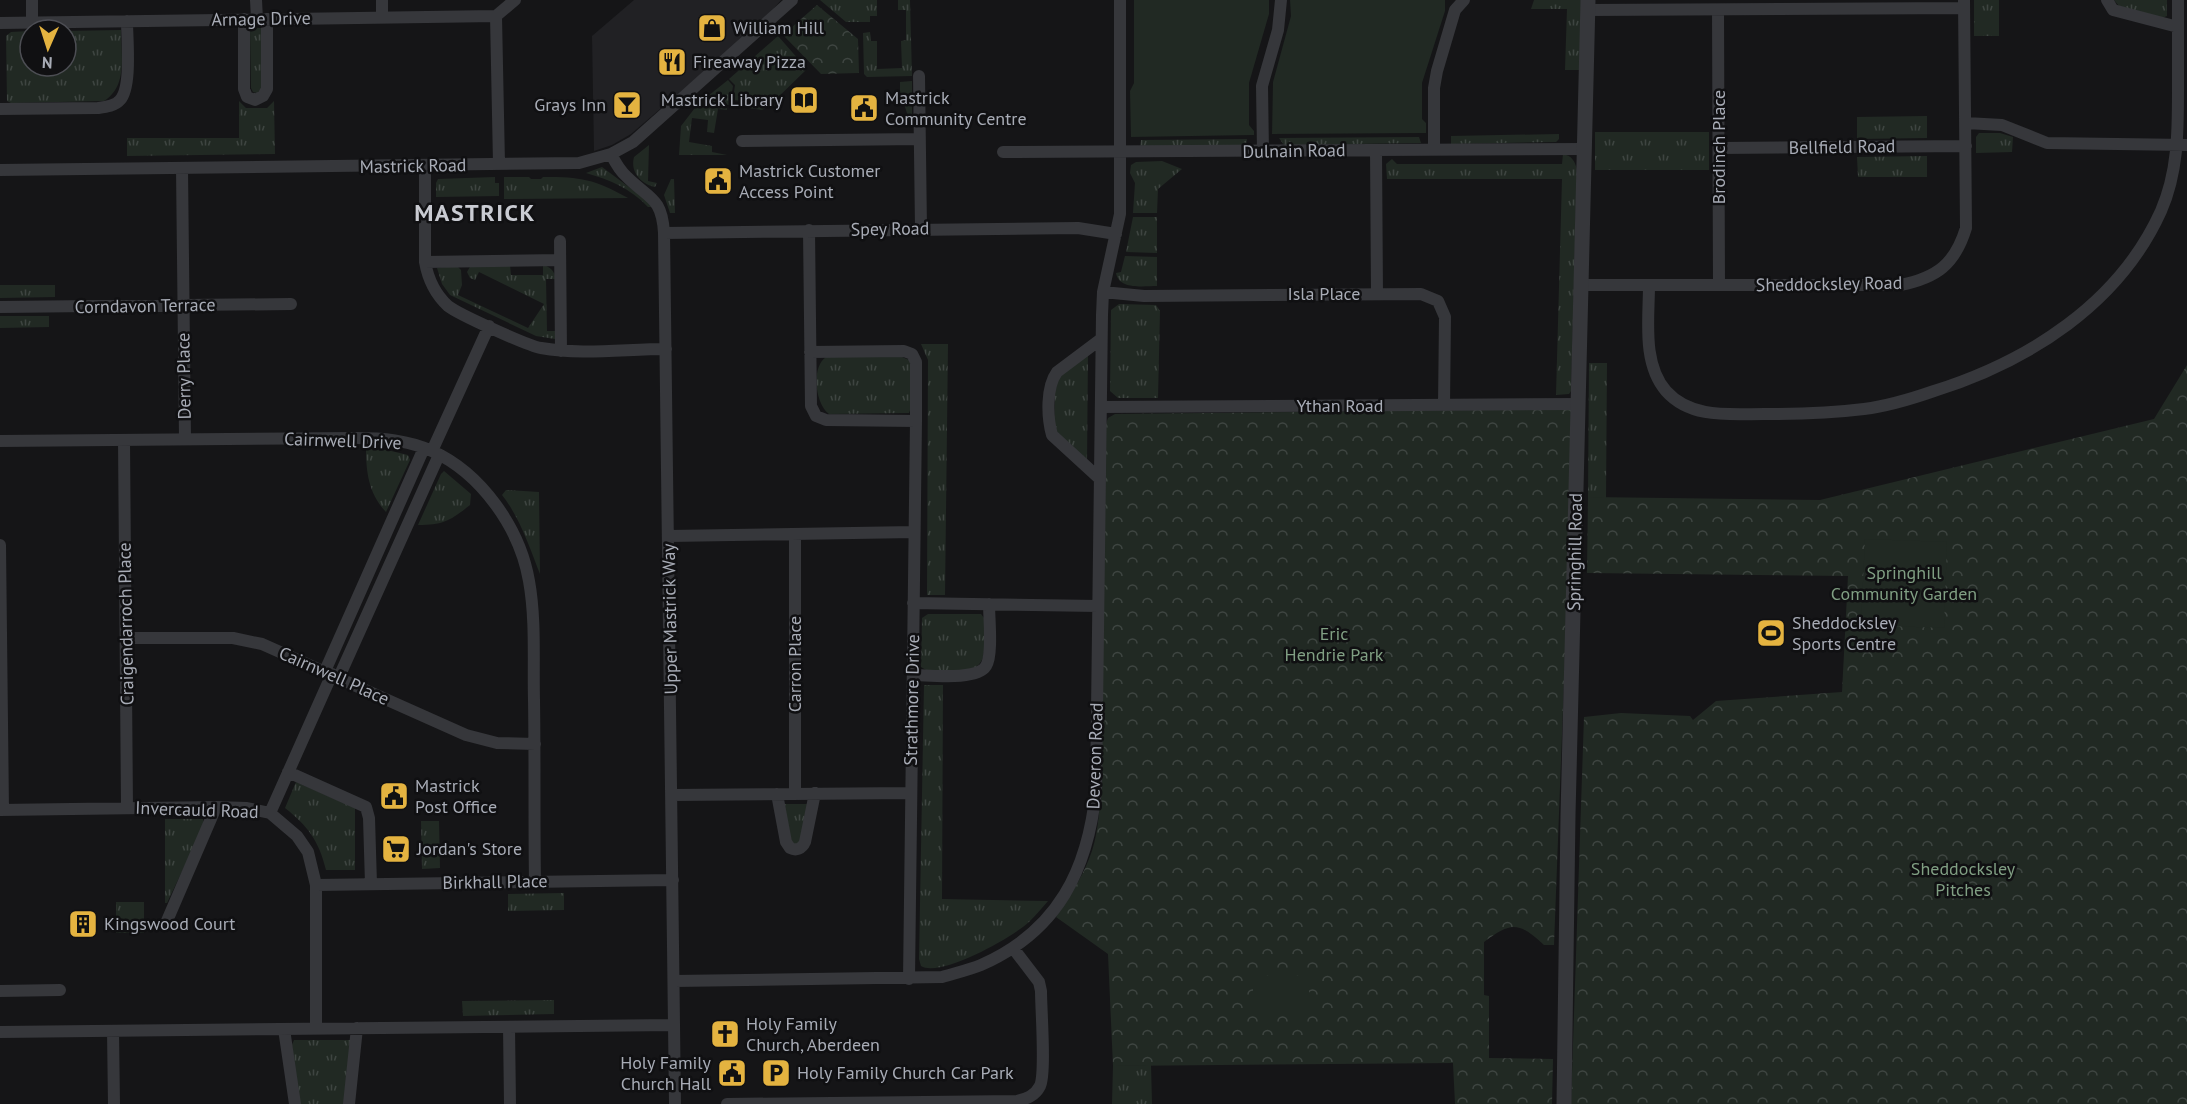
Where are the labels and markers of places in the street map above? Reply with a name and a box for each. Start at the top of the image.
shop icon: William Hill [696,12,728,44]
place label: William Hill [733,16,825,39]
restaurant icon: Fireaway Pizza [656,46,688,78]
place label: Fireaway Pizza [693,50,806,73]
library icon: Mastrick Library [788,84,820,116]
place label: Mastrick Community Centre [885,86,1027,130]
place label: Mastrick Library [661,88,784,111]
bar icon: Grays Inn [611,89,643,121]
public building icon: Mastrick Community Centre [848,92,880,124]
place label: Grays Inn [534,93,606,116]
place label: Mastrick Customer Access Point [739,159,880,203]
public building icon: Mastrick Customer Access Point [702,165,734,197]
place label: Sheddocksley Sports Centre [1792,611,1897,655]
sports icon: Sheddocksley Sports Centre [1755,617,1787,649]
place label: Mastrick Post Office [415,774,497,818]
public building icon: Mastrick Post Office [378,780,410,812]
supermarket icon: Jordan's Store [380,833,412,865]
place label: Jordan's Store [416,837,522,860]
building icon: Kingswood Court [67,908,99,940]
place label: Kingswood Court [104,912,235,935]
place label: Holy Family Church, Aberdeen [746,1012,880,1056]
church icon: Holy Family Church, Aberdeen [709,1018,741,1050]
place label: Holy Family Church Hall [620,1051,712,1095]
public building icon: Holy Family Church Hall [716,1057,748,1089]
parking icon: Holy Family Church Car Park [760,1057,792,1089]
place label: Holy Family Church Car Park [797,1061,1014,1084]

